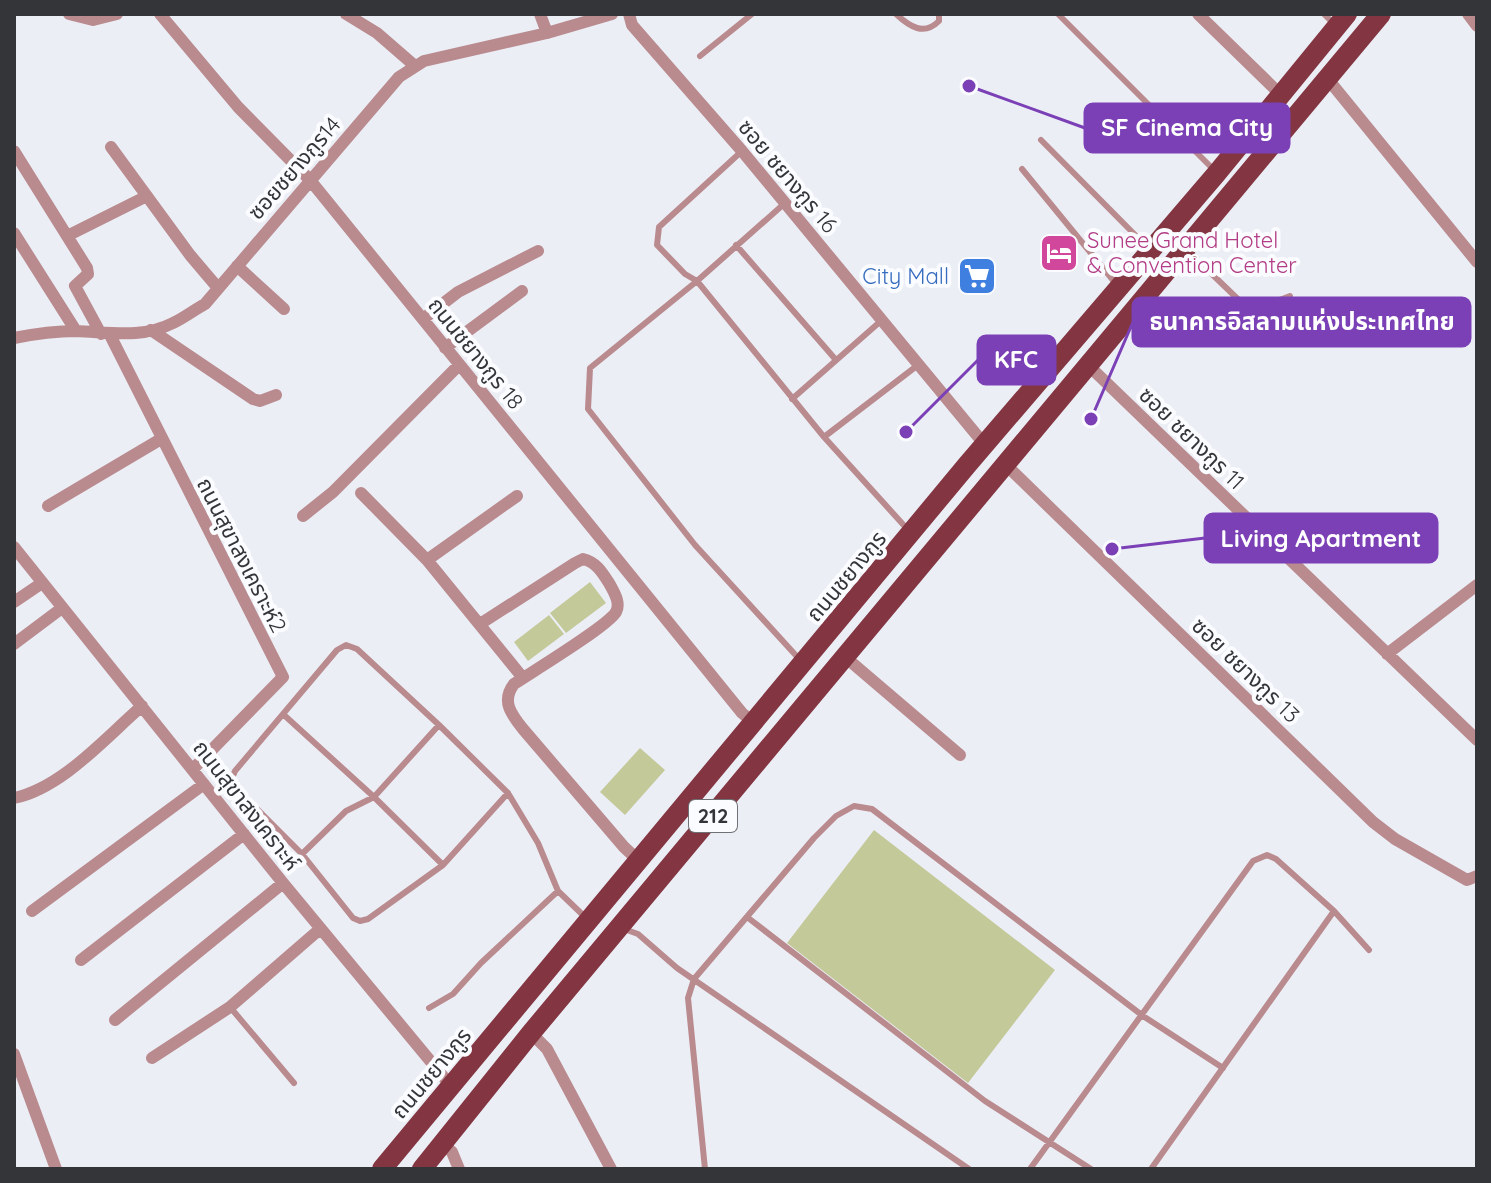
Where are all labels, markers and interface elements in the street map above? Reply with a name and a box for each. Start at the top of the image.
callout: SF Cinema City [1085,104,1289,152]
street label: ซอยชยางกูร14 [242,111,346,225]
text: SF Cinema City [1101,112,1273,142]
street label: ซอย ชยางกูร 16 [732,113,844,239]
place label: Sunee Grand Hotel & Convention Center [1087,226,1297,279]
hotel icon: Sunee Grand Hotel & Convention Center [1038,232,1080,274]
supermarket icon: City Mall [956,255,998,297]
place label: City Mall [862,262,949,290]
street label: ถนนชยางกูร 18 [422,291,530,415]
callout: ธนาคารอิสลามแห่งประเทศไทย [1133,298,1470,346]
text: ธนาคารอิสลามแห่งประเทศไทย [1149,306,1455,336]
callout: KFC [978,336,1055,384]
text: KFC [994,344,1038,374]
street label: ซอย ชยางกูร 11 [1133,381,1251,495]
street label: ถนนสุขาสงเคราะห์2 [191,473,293,637]
callout: Living Apartment [1205,514,1437,562]
text: Living Apartment [1221,523,1421,553]
street label: ถนนชยางกูร [800,525,892,627]
street label: ซอย ชยางกูร 13 [1186,611,1306,729]
street label: ถนนสุขาสงเคราะห์ [187,734,307,876]
road number: 212 [689,800,737,832]
street label: ถนนชยางกูร [385,1022,477,1124]

